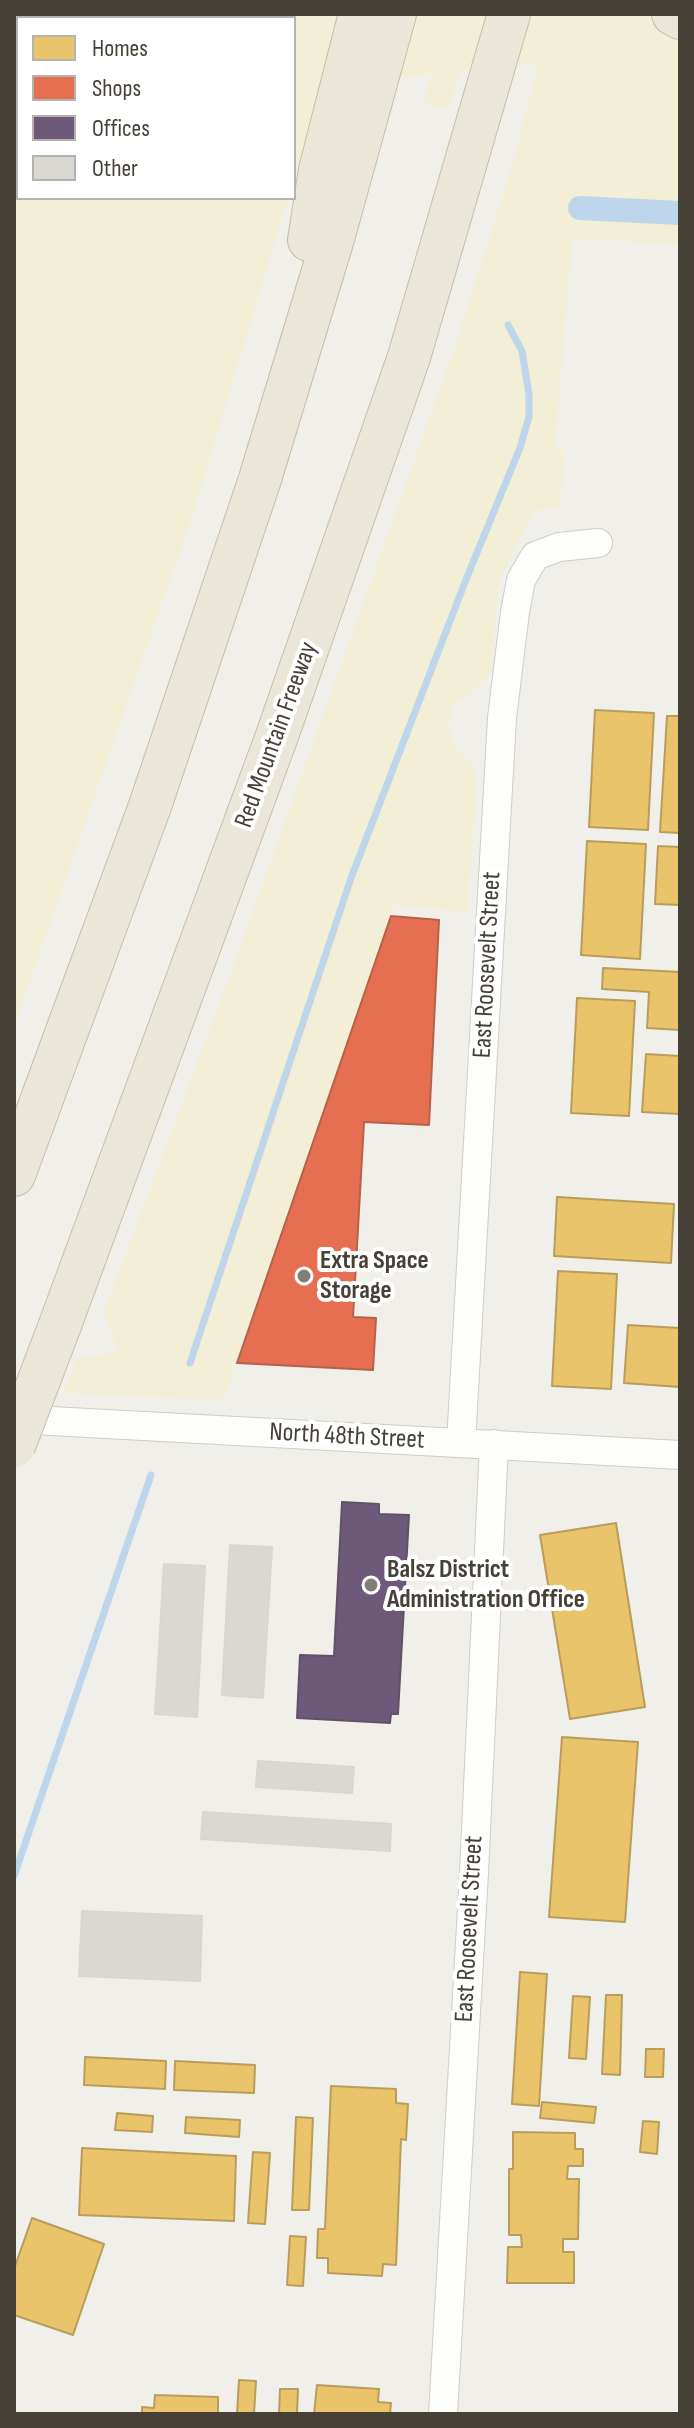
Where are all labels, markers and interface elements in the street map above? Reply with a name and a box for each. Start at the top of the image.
legend [16,16,296,200]
text: Homes [92,34,148,63]
text: Shops [92,74,141,103]
text: Offices [92,114,150,143]
text: Other [92,154,138,183]
street label: Red Mountain Freeway [229,638,325,832]
street label: East Roosevelt Street [468,871,508,1059]
place label: Extra Space Storage [320,1245,429,1306]
marker: Extra Space Storage [295,1267,313,1285]
street label: North 48th Street [269,1417,425,1457]
place label: Balsz District Administration Office [387,1554,585,1616]
marker: Balsz District Administration Office [362,1576,380,1594]
street label: East Roosevelt Street [450,1835,490,2023]

